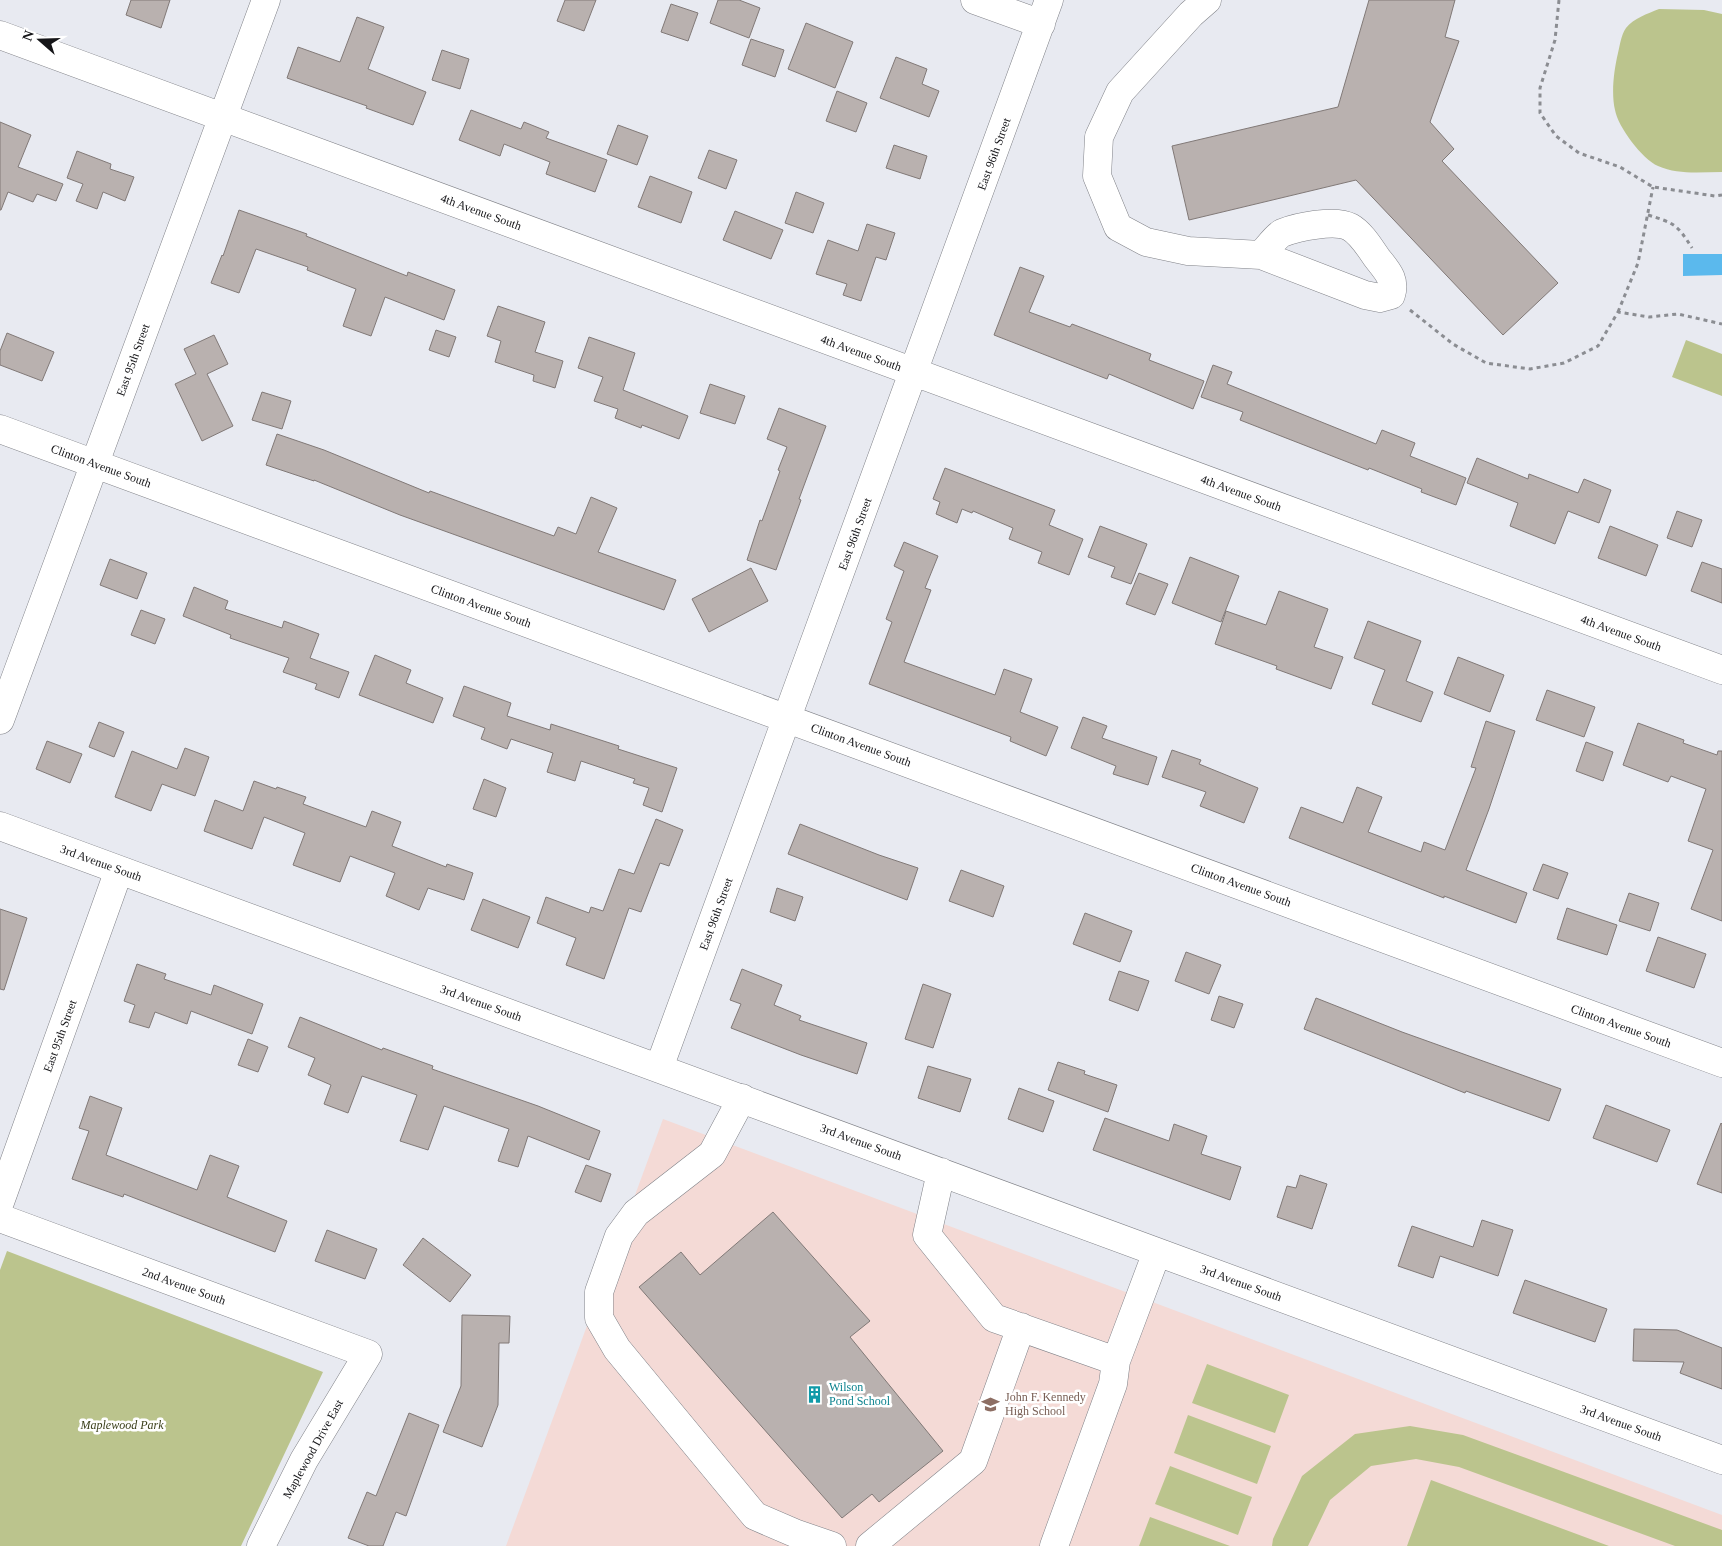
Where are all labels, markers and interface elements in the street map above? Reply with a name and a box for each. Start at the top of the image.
north arrow [15,15,65,65]
text: N [19,28,37,43]
street label: East 96th Street [974,115,1014,192]
street label: 4th Avenue South [439,191,523,233]
street label: East 95th Street [113,321,153,398]
street label: 4th Avenue South [819,332,903,374]
street label: Clinton Avenue South [49,441,153,491]
street label: 4th Avenue South [1199,472,1283,514]
street label: East 96th Street [835,495,875,572]
street label: Clinton Avenue South [429,581,533,631]
street label: 4th Avenue South [1579,612,1663,654]
street label: Clinton Avenue South [809,720,913,770]
street label: 3rd Avenue South [58,842,144,884]
street label: Clinton Avenue South [1189,860,1293,910]
street label: East 96th Street [696,875,736,952]
street label: 3rd Avenue South [438,982,524,1024]
street label: East 95th Street [40,997,80,1074]
street label: Clinton Avenue South [1569,1001,1673,1051]
street label: 3rd Avenue South [818,1121,904,1163]
street label: 3rd Avenue South [1198,1262,1284,1304]
street label: 2nd Avenue South [140,1264,228,1308]
place label: Wilson Pond School [829,1380,891,1408]
building icon: Wilson Pond School [805,1384,825,1404]
place label: John F. Kennedy High School [1005,1390,1086,1418]
school or university icon: John F. Kennedy High School [981,1394,1001,1414]
street label: Maplewood Drive East [280,1396,346,1501]
street label: 3rd Avenue South [1578,1402,1664,1444]
park label: Maplewood Park [80,1418,164,1432]

